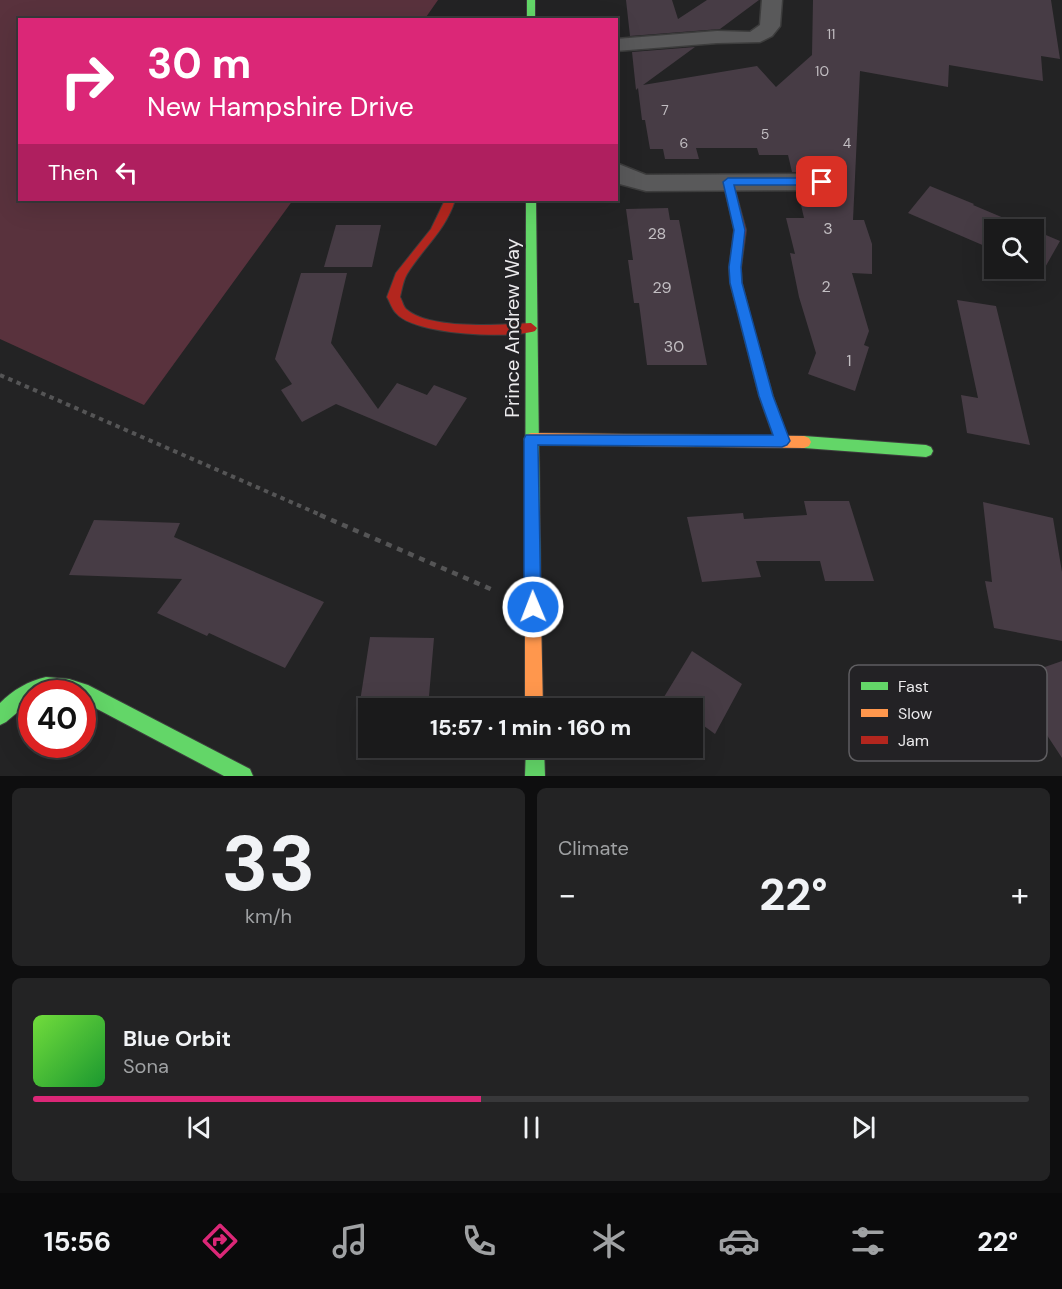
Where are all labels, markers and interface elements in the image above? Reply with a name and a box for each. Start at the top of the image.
house number: 11 [827,25,835,43]
text: 30 m [147,36,251,91]
icon: right [48,42,126,120]
house number: 10 [815,62,829,80]
text: New Hampshire Drive [147,89,414,124]
house number: 7 [661,101,669,119]
house number: 5 [761,125,769,143]
house number: 6 [680,134,688,152]
house number: 4 [843,134,852,152]
icon: left [110,156,143,189]
pin [796,156,847,207]
text: Then [48,158,98,187]
icon: arrive [805,165,838,198]
house number: 3 [823,218,833,239]
map controls [984,219,1044,279]
button: search [984,219,1044,279]
house number: 28 [648,223,666,244]
street label: Prince Andrew Way [499,238,525,418]
house number: 2 [821,276,831,297]
house number: 29 [652,277,672,298]
house number: 30 [664,336,684,357]
house number: 1 [847,350,852,371]
position arrow [501,575,565,639]
legend [849,665,1047,761]
text: Fast [898,676,929,697]
speed limit sign: 40 [18,680,96,758]
text: Slow [898,703,932,724]
text: 15:57 · 1 min · 160 m [430,713,631,742]
text: Jam [898,730,929,751]
text: 33 [221,813,316,914]
text: Climate [558,835,629,861]
text: 22° [759,865,828,924]
text: − [558,873,576,916]
text: + [1011,873,1029,916]
text: km/h [245,903,292,929]
text: Blue Orbit [123,1024,231,1053]
text: Sona [123,1053,169,1079]
icon: previous [183,1111,216,1144]
icon: pause [515,1111,548,1144]
icon: next [847,1111,880,1144]
icon: directions [199,1220,241,1262]
icon: music [329,1220,371,1262]
icon: phone [458,1220,500,1262]
icon: climate [588,1220,630,1262]
icon: car [718,1220,760,1262]
icon: filters [847,1220,889,1262]
text: 15:56 [44,1224,111,1259]
text: 22° [977,1224,1018,1259]

